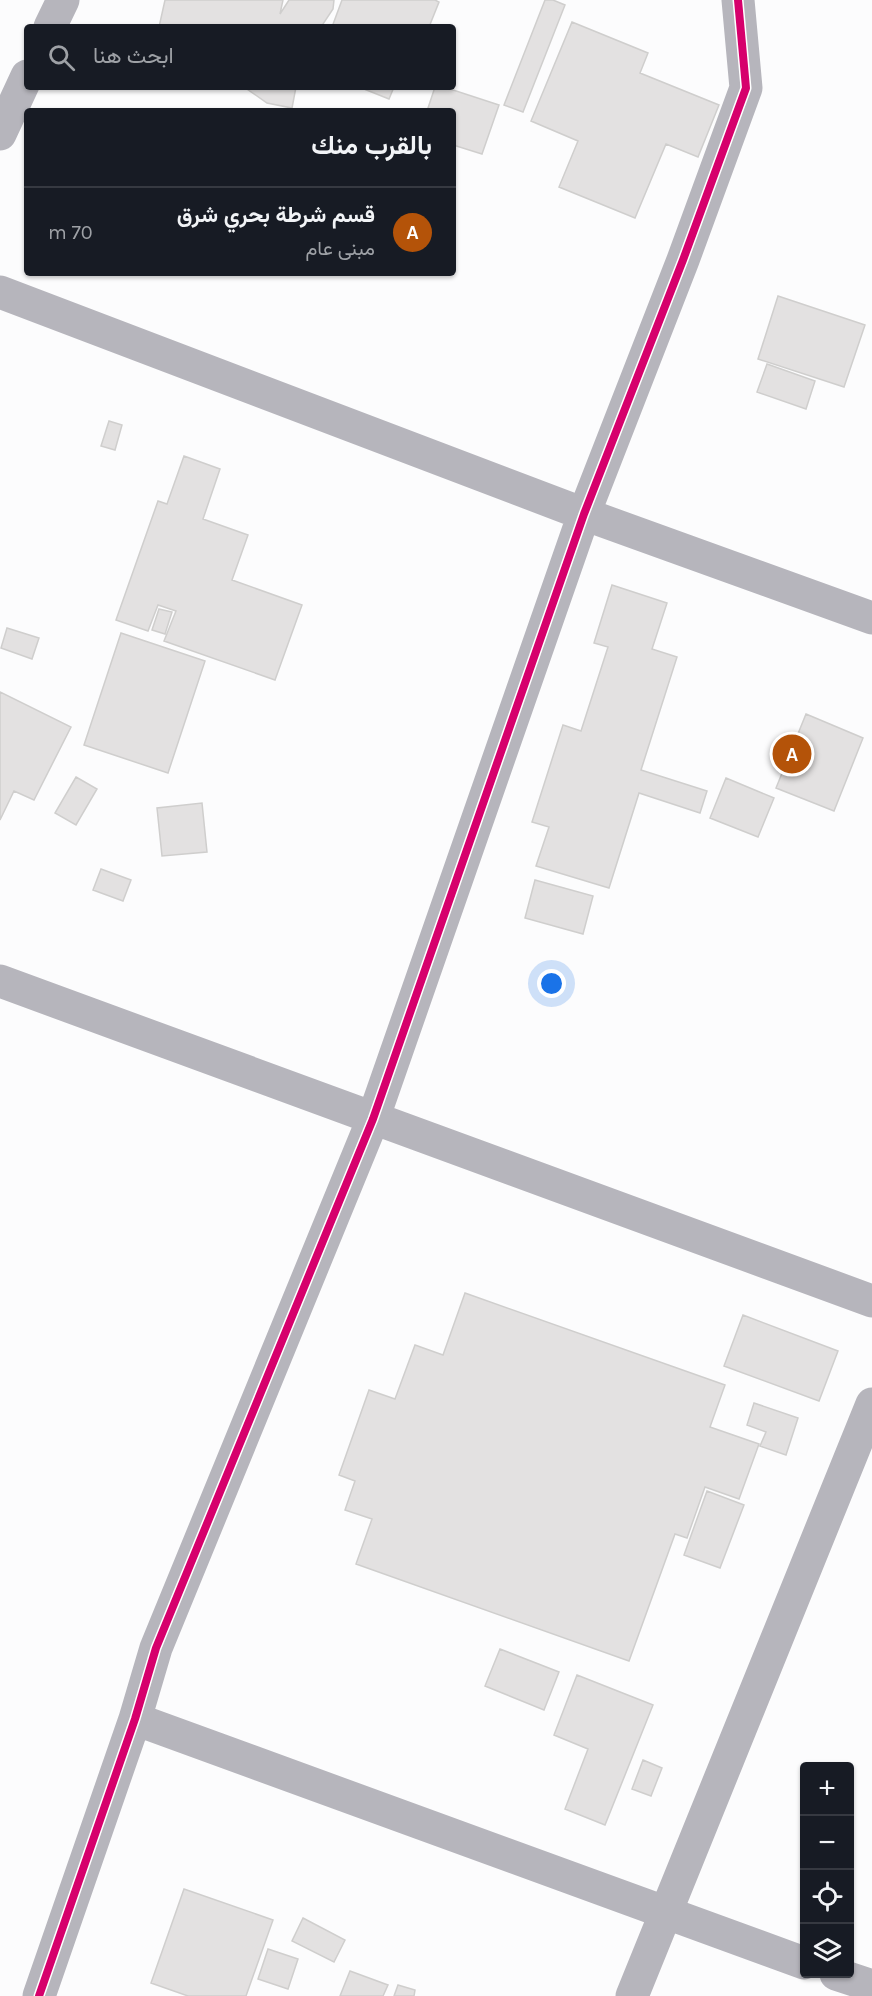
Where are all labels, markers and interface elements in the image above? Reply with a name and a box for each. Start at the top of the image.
search box [24,24,456,90]
icon: search [45,41,78,74]
text: ابحث هنا [93,43,174,69]
text: بالقرب منك [311,130,432,161]
text: قسم شرطة بحري شرق [177,202,375,228]
text: 70 m [48,221,93,244]
text: A [406,221,419,244]
text: مبنى عام [305,237,375,260]
pin: A [772,732,812,777]
your location [537,969,566,998]
map controls [800,1762,854,1978]
button: + [800,1762,854,1816]
button: − [800,1816,854,1870]
button: locate [800,1870,854,1924]
button: layers [800,1924,854,1978]

